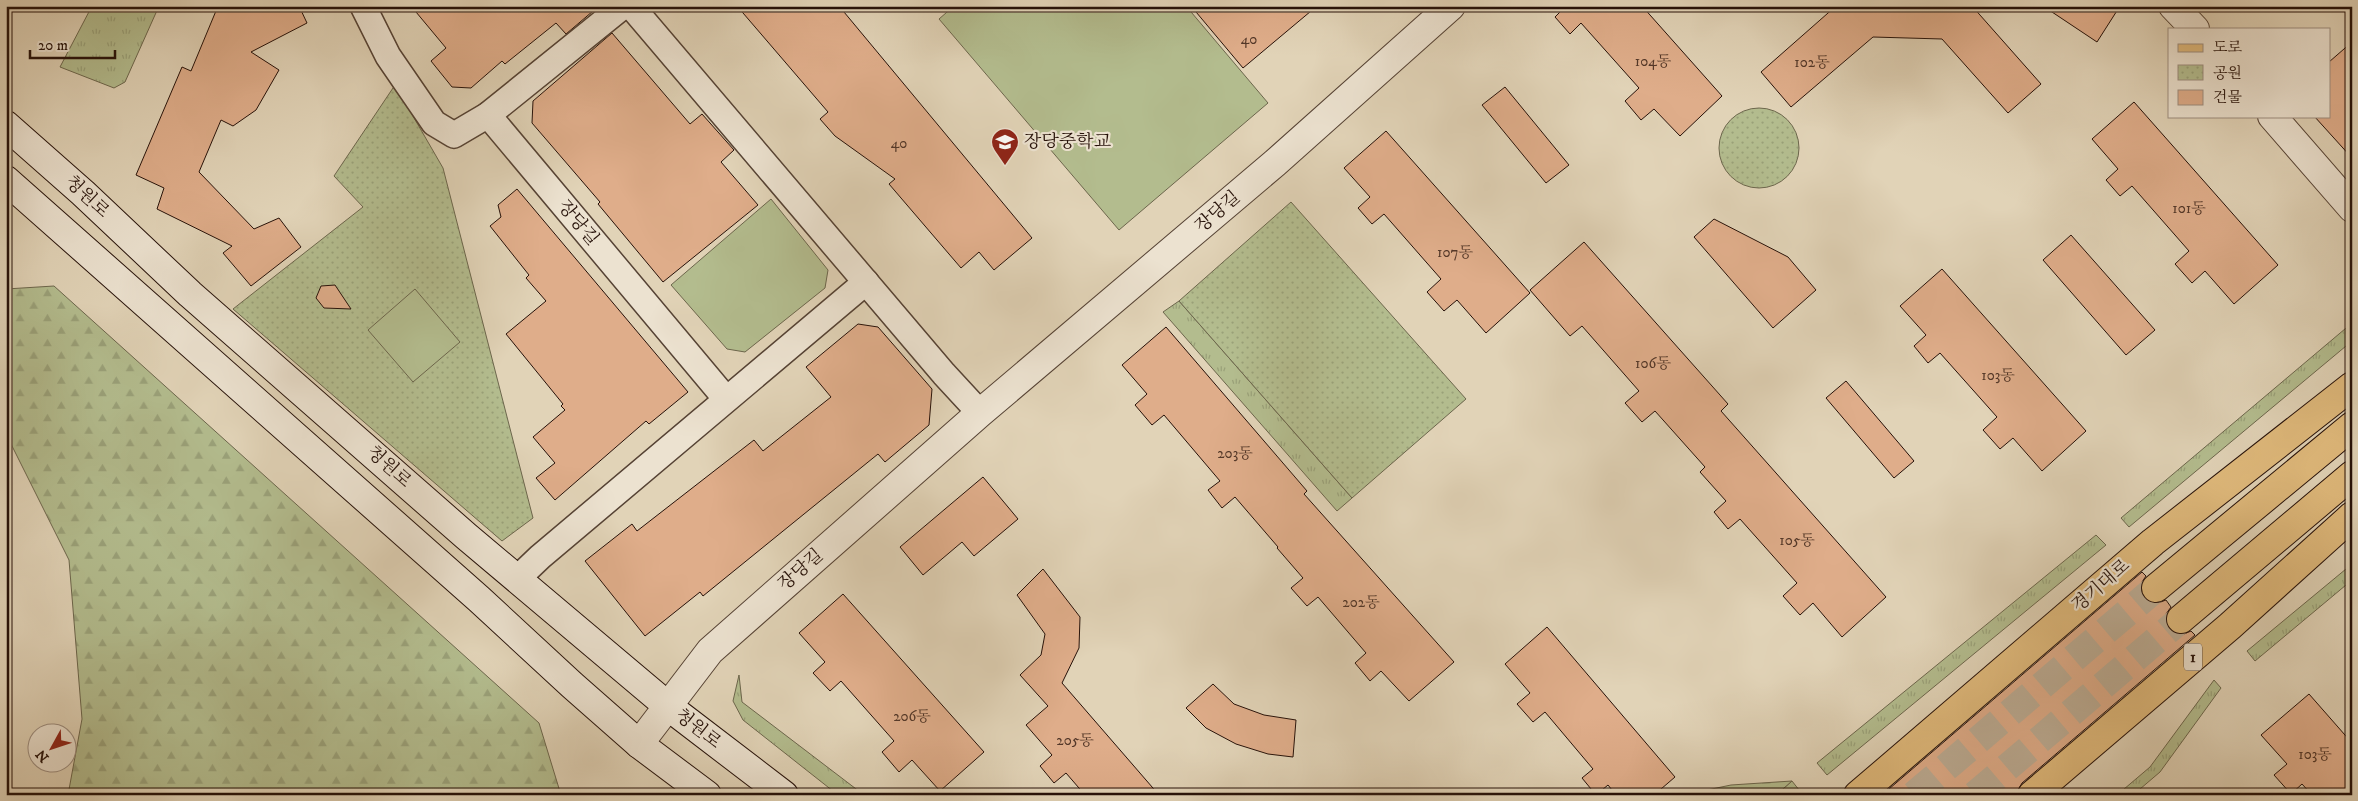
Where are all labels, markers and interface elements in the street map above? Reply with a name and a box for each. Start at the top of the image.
scale bar [30,28,115,60]
legend [2168,28,2330,118]
house number: 40 [1241,30,1257,49]
text: 20 m [38,36,68,55]
text: 도로 [2213,38,2242,57]
house number: 104동 [1635,52,1672,71]
house number: 102동 [1794,53,1830,72]
text: 공원 [2213,64,2242,83]
text: 건물 [2213,88,2242,107]
school or university icon: 장당중학교 [990,127,1020,166]
place label: 장당중학교 [1024,131,1112,153]
house number: 40 [891,134,907,153]
street label: 청원로 [60,171,114,223]
street label: 장당길 [1191,187,1245,237]
street label: 장당길 [553,196,603,250]
house number: 101동 [2172,199,2206,218]
house number: 107동 [1437,243,1473,262]
house number: 106동 [1635,354,1671,373]
house number: 103동 [1981,366,2015,385]
street label: 청원로 [362,441,416,493]
house number: 203동 [1217,444,1253,463]
house number: 105동 [1779,531,1815,550]
street label: 장당길 [774,545,828,595]
street label: 경기대로 [2068,555,2134,617]
house number: 202동 [1342,593,1380,612]
road number: 1 [2184,644,2202,670]
street label: 청원로 [671,704,725,754]
house number: 206동 [893,707,931,726]
north arrow [28,724,78,774]
house number: 205동 [1056,731,1094,750]
text: N [32,745,53,766]
house number: 103동 [2298,745,2332,764]

